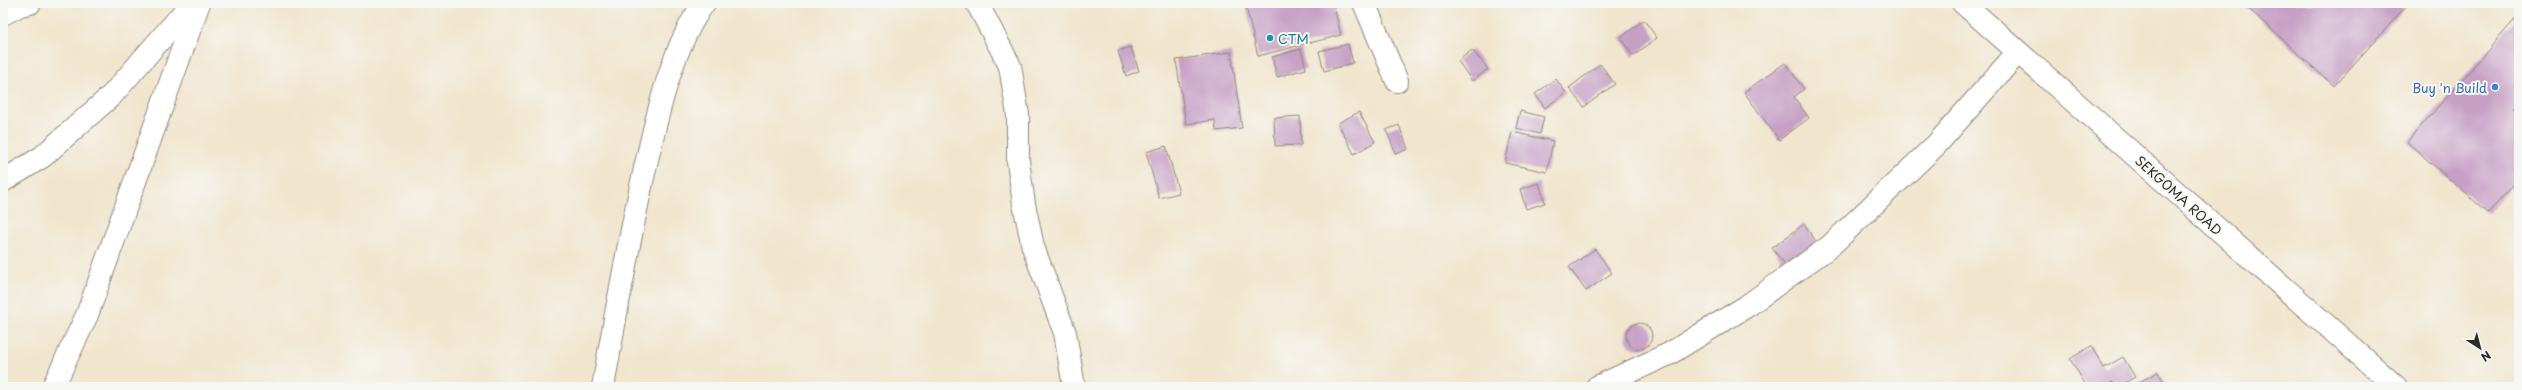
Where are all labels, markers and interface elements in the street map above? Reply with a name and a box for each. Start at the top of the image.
place label: CTM [1278,29,1309,48]
marker: CTM [1265,33,1275,43]
place label: Buy 'n Build [2412,78,2487,97]
marker: Buy 'n Build [2490,82,2500,92]
street label: SEKGOMA ROAD [2131,151,2227,239]
north arrow [2460,328,2500,368]
text: N [2477,347,2495,366]

